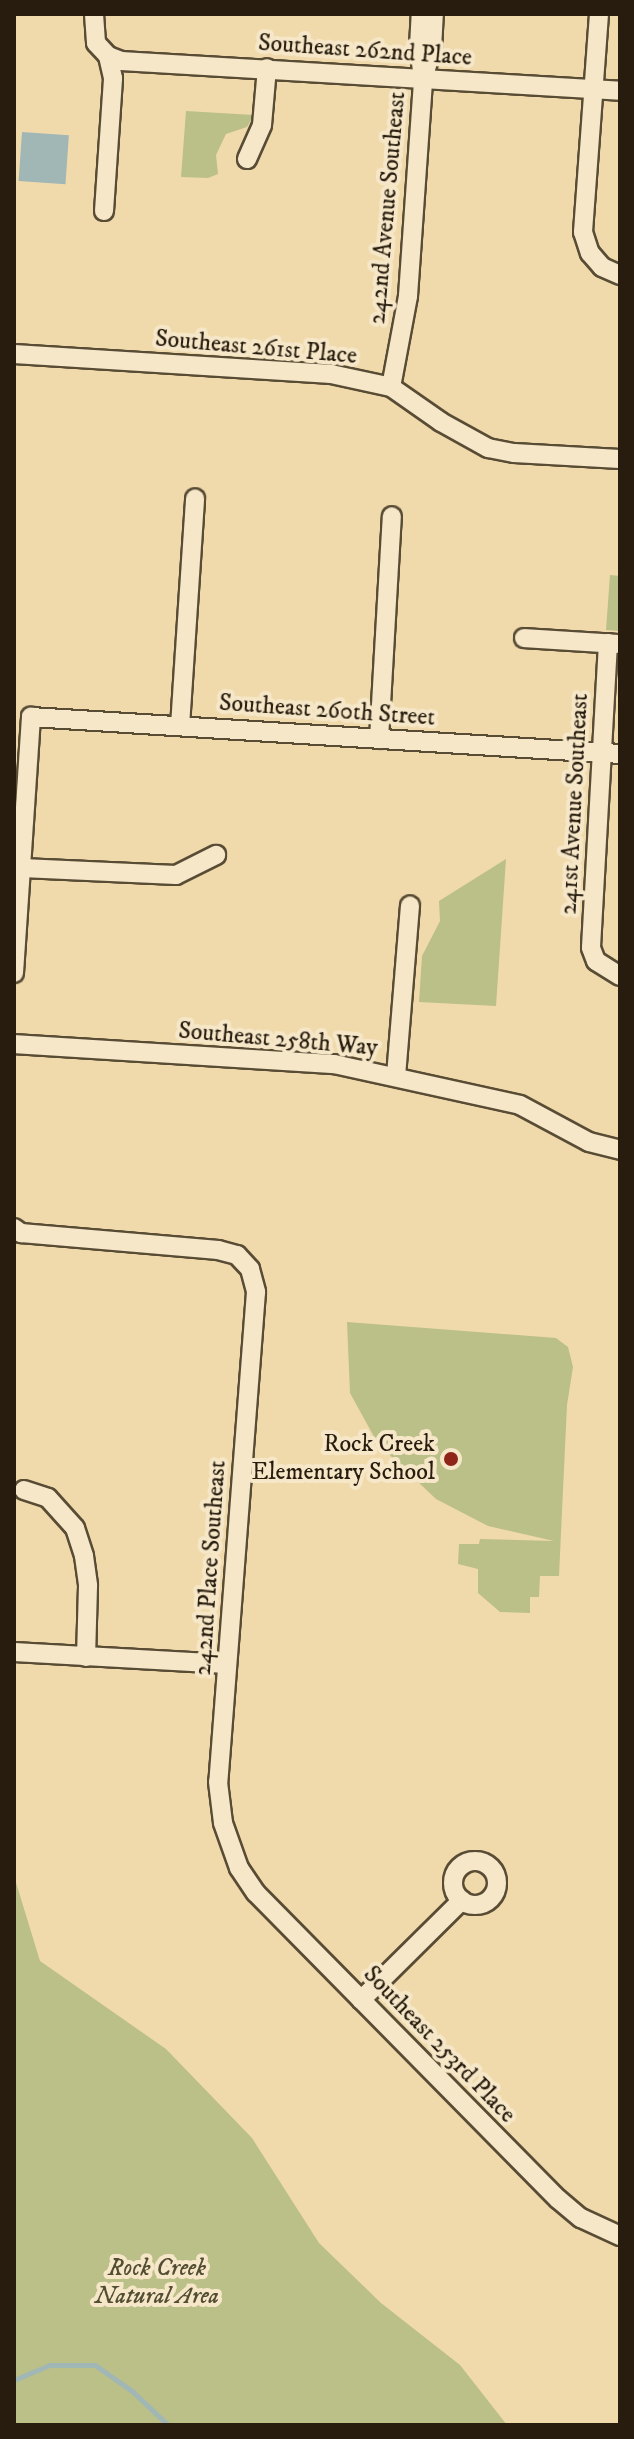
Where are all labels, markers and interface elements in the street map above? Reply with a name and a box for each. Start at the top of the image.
street label: Southeast 262nd Place [257,29,473,73]
street label: 242nd Avenue Southeast [363,91,413,325]
street label: Southeast 261st Place [154,325,358,371]
street label: Southeast 260th Street [218,689,436,733]
street label: 241st Avenue Southeast [555,693,595,915]
street label: Southeast 258th Way [177,1017,379,1063]
place label: Rock Creek Elementary School [251,1431,435,1487]
marker: Rock Creek Elementary School [442,1450,460,1468]
street label: 242nd Place Southeast [189,1460,233,1676]
street label: Southeast 253rd Place [357,1961,521,2129]
park label: Rock Creek Natural Area [95,2255,219,2311]

